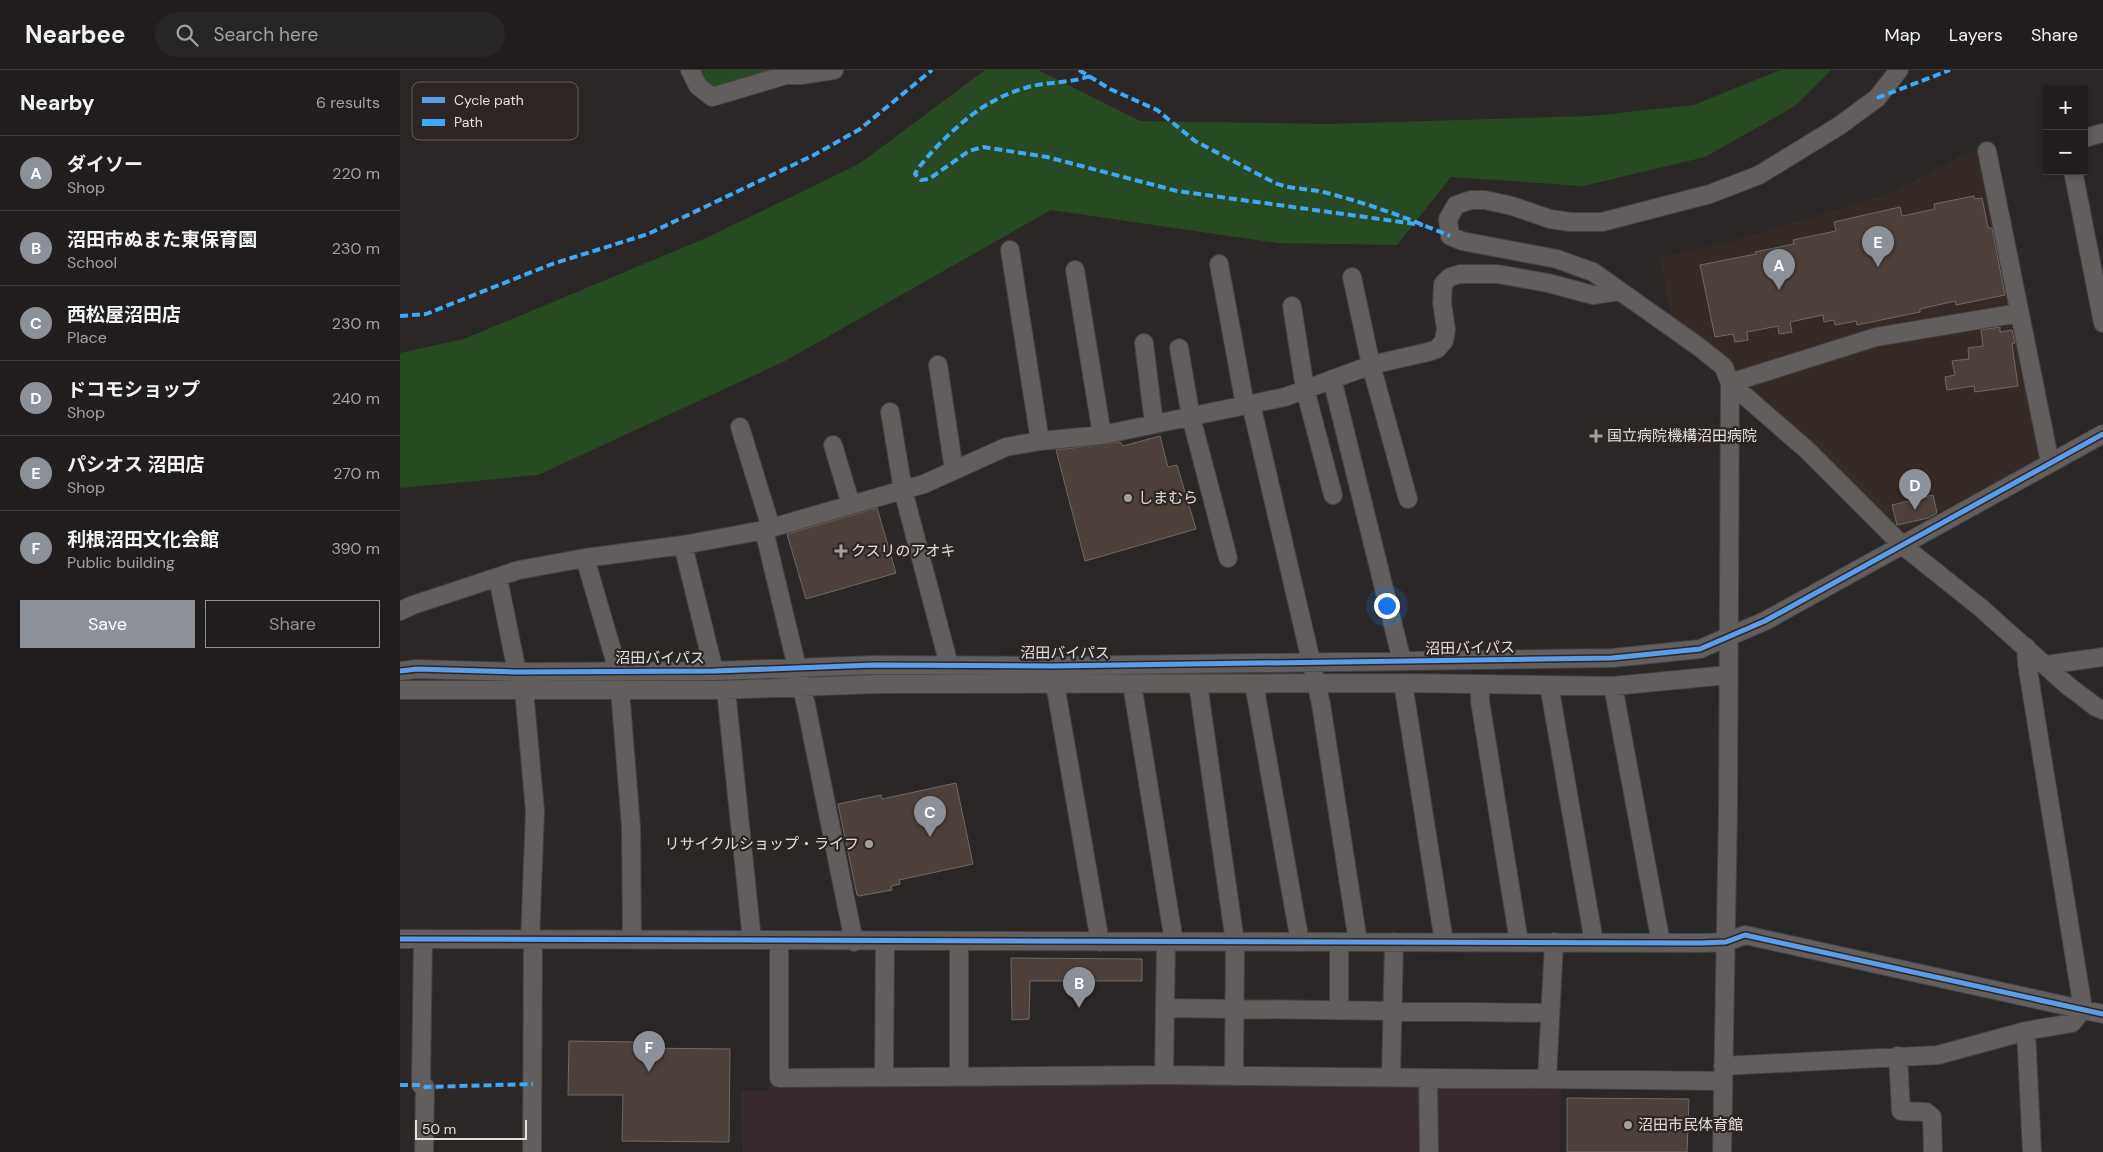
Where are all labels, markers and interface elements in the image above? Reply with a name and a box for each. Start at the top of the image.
search box [155,12,505,57]
text: Nearbee [25,19,125,50]
icon: search [173,21,201,49]
text: Search here [213,22,318,47]
text: Map [1885,23,1921,47]
text: Layers [1949,23,2003,47]
text: Share [2031,23,2078,47]
legend [412,82,578,140]
map controls [2043,85,2088,175]
button: + [2043,85,2088,130]
text: Nearby [20,89,94,117]
text: Cycle path [454,91,524,109]
text: 6 results [316,92,380,113]
text: Path [454,113,483,131]
button: − [2043,130,2088,175]
text: ダイソー [67,152,143,177]
text: A [30,163,42,184]
text: 220 m [332,163,380,184]
text: Shop [67,177,105,198]
pin: E [1862,226,1894,267]
text: 沼田市ぬまた東保育園 [67,227,257,252]
text: B [31,238,41,259]
text: 230 m [332,238,380,259]
pin: A [1763,249,1795,290]
text: School [67,252,117,273]
text: 西松屋沼田店 [67,302,181,327]
text: C [30,313,42,334]
text: 230 m [332,313,380,334]
text: Place [67,327,107,348]
text: ドコモショップ [67,377,200,402]
text: D [30,388,42,409]
text: 240 m [332,388,380,409]
text: Shop [67,402,105,423]
place label: 国立病院機構沼田病院 [1607,426,1757,446]
marker: 国立病院機構沼田病院 [1589,429,1603,443]
text: パシオス 沼田店 [67,452,204,477]
text: E [31,463,41,484]
text: 270 m [333,463,380,484]
pin: D [1899,469,1931,510]
text: Shop [67,477,105,498]
place label: しまむら [1138,488,1198,508]
marker: しまむら [1122,492,1134,504]
text: 利根沼田文化会館 [67,527,219,552]
text: F [32,538,40,559]
text: 390 m [332,538,380,559]
place label: クスリのアオキ [851,541,956,561]
marker: クスリのアオキ [835,545,847,557]
text: Public building [67,552,175,573]
your location [1374,593,1400,619]
button: Save [20,600,195,648]
button: Share [205,600,380,648]
street label: 沼田バイパス [1425,637,1515,659]
street label: 沼田バイパス [1020,643,1110,663]
street label: 沼田バイパス [615,648,705,668]
pin: C [914,796,946,837]
place label: リサイクルショップ・ライフ [665,834,859,854]
marker: リサイクルショップ・ライフ [863,838,875,850]
pin: B [1063,967,1095,1008]
pin: F [633,1031,665,1072]
place label: 沼田市民体育館 [1638,1115,1743,1135]
scale bar [415,1117,528,1140]
marker: 沼田市民体育館 [1622,1119,1634,1131]
text: 50 m [422,1120,456,1138]

